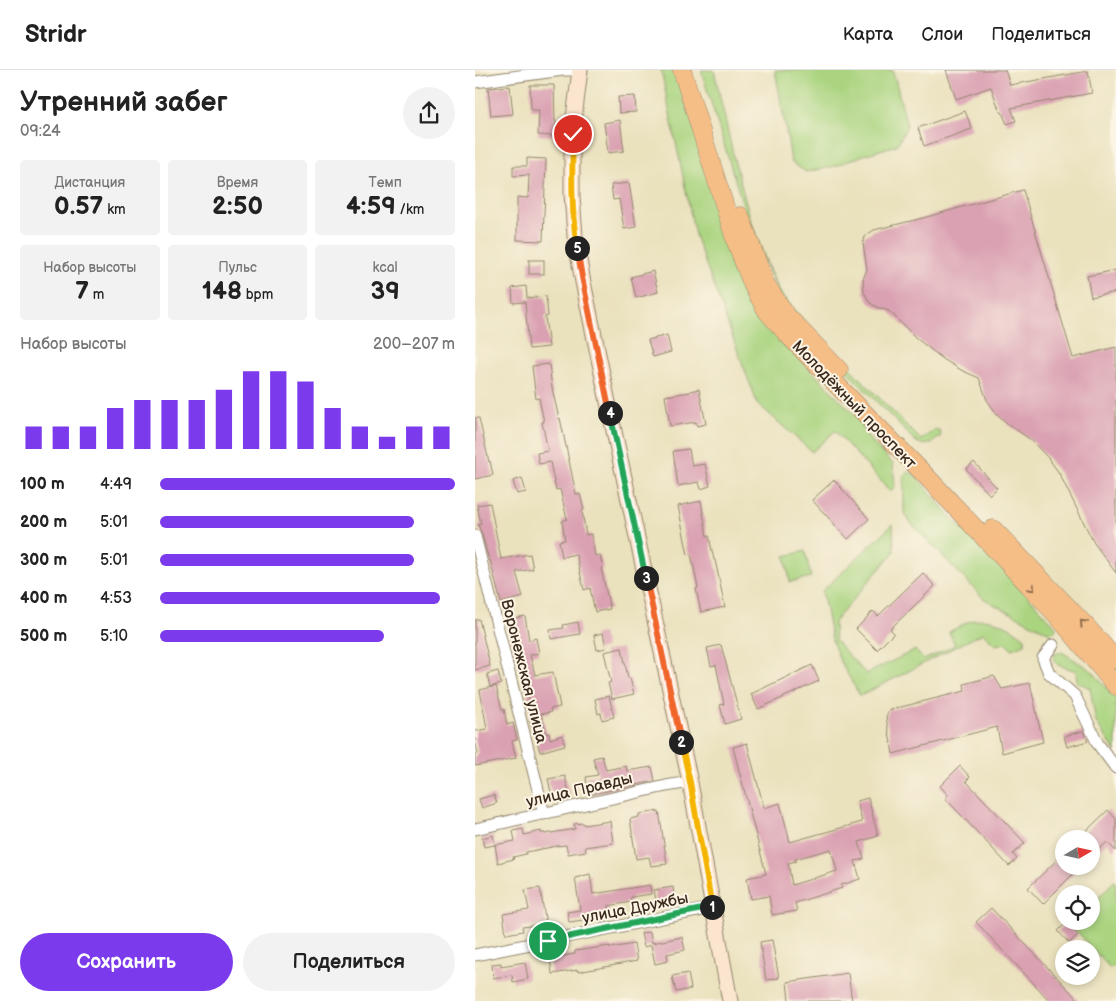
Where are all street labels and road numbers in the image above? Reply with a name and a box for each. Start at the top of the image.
street label: Молодёжный проспект [788,337,920,473]
street label: Воронежская улица [496,597,551,746]
street label: улица Правды [524,769,634,812]
street label: улица Дружбы [581,889,690,928]

